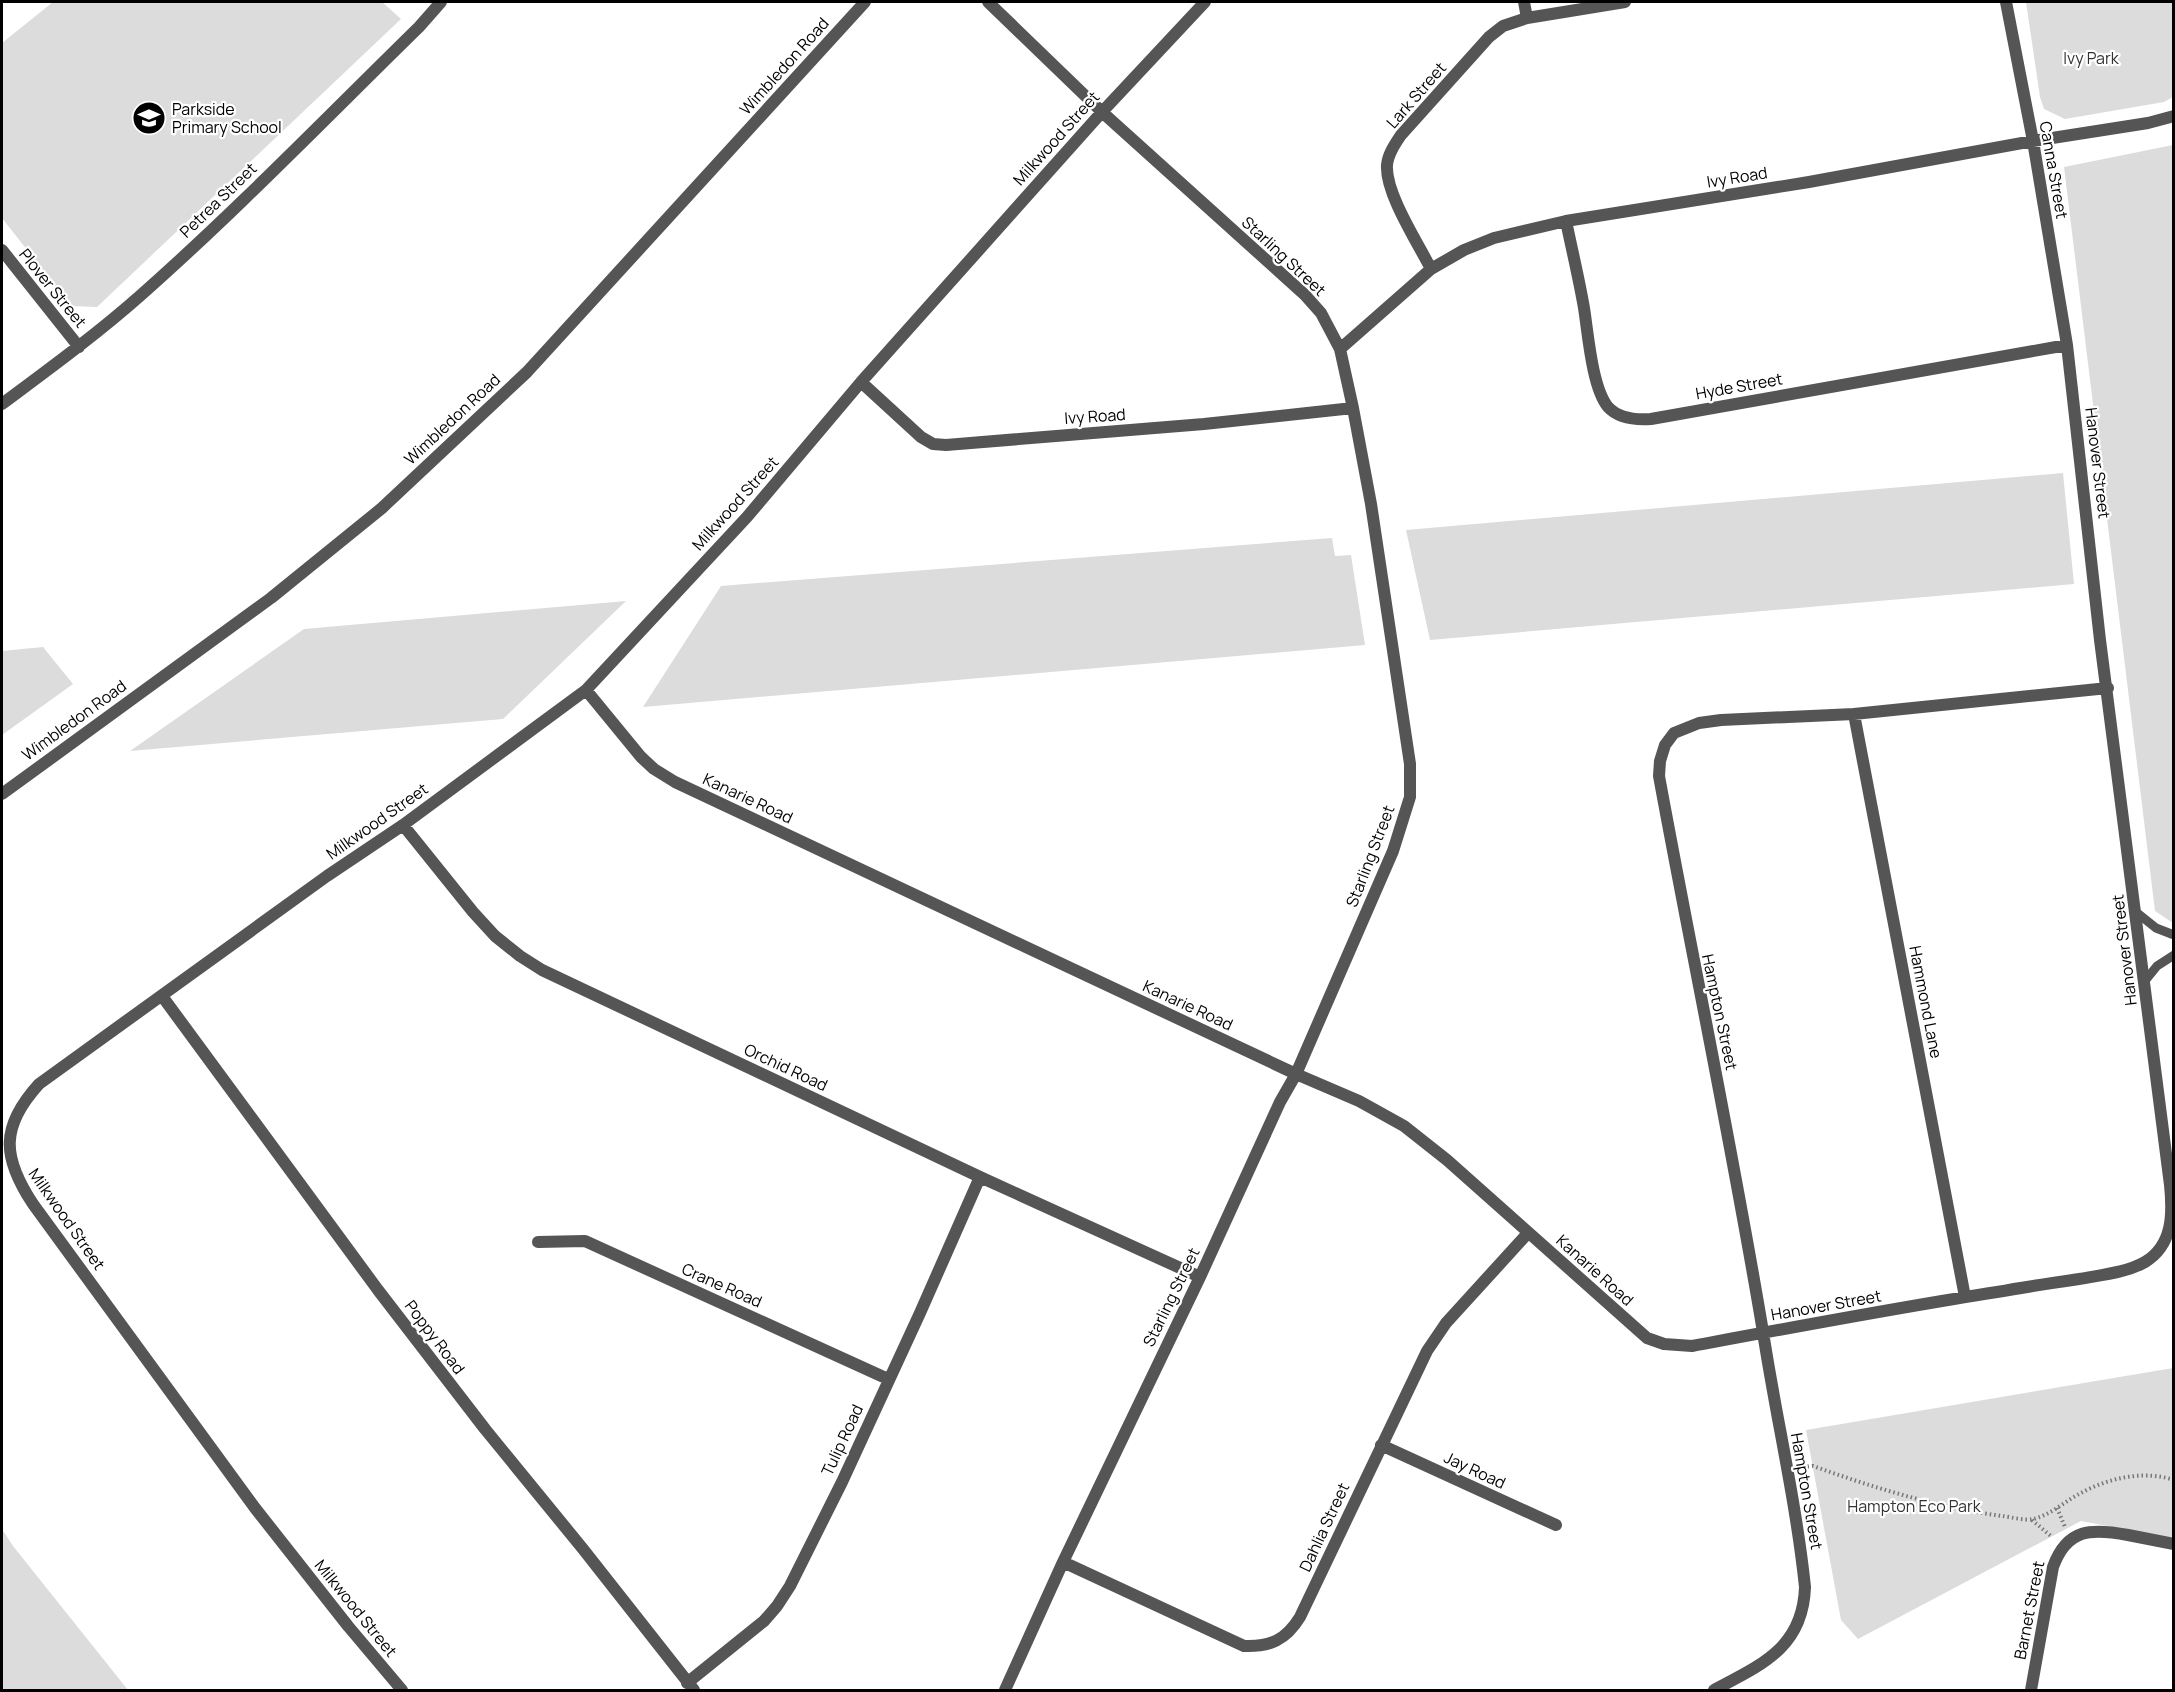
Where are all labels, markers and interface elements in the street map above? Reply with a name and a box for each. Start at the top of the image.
street label: Wimbledon Road [734,13,834,119]
park label: Ivy Park [2063,47,2120,69]
street label: Lark Street [1381,57,1451,133]
street label: Milkwood Street [1008,86,1104,190]
place label: Parkside Primary School [172,98,282,138]
school or university icon: Parkside Primary School [131,100,167,136]
street label: Canna Street [2035,120,2073,220]
street label: Petrea Street [175,158,261,242]
street label: Ivy Road [1705,161,1769,193]
street label: Starling Street [1237,211,1331,301]
street label: Plover Street [14,244,92,332]
street label: Hyde Street [1694,368,1784,404]
street label: Wimbledon Road [399,369,505,469]
street label: Ivy Road [1064,403,1126,429]
street label: Hanover Street [2080,406,2116,520]
street label: Milkwood Street [687,451,783,555]
street label: Wimbledon Road [17,675,131,765]
street label: Kanarie Road [700,768,796,828]
street label: Milkwood Street [322,778,432,864]
street label: Starling Street [1340,802,1400,910]
street label: Hanover Street [2106,893,2142,1007]
street label: Hammond Lane [1904,944,1948,1060]
street label: Hampton Street [1697,952,1743,1072]
street label: Kanarie Road [1140,975,1236,1035]
street label: Orchid Road [741,1038,831,1096]
street label: Milkwood Street [24,1164,110,1274]
street label: Kanarie Road [1552,1229,1638,1311]
street label: Starling Street [1138,1244,1204,1350]
street label: Crane Road [678,1258,766,1312]
street label: Hanover Street [1769,1284,1883,1326]
street label: Poppy Road [400,1296,470,1378]
street label: Tulip Road [816,1401,868,1479]
street label: Hampton Street [1786,1431,1828,1551]
street label: Jay Road [1441,1446,1509,1494]
street label: Dahlia Street [1294,1479,1354,1575]
park label: Hampton Eco Park [1847,1495,1982,1517]
street label: Milkwood Street [310,1555,402,1661]
street label: Barnet Street [2009,1559,2049,1661]

